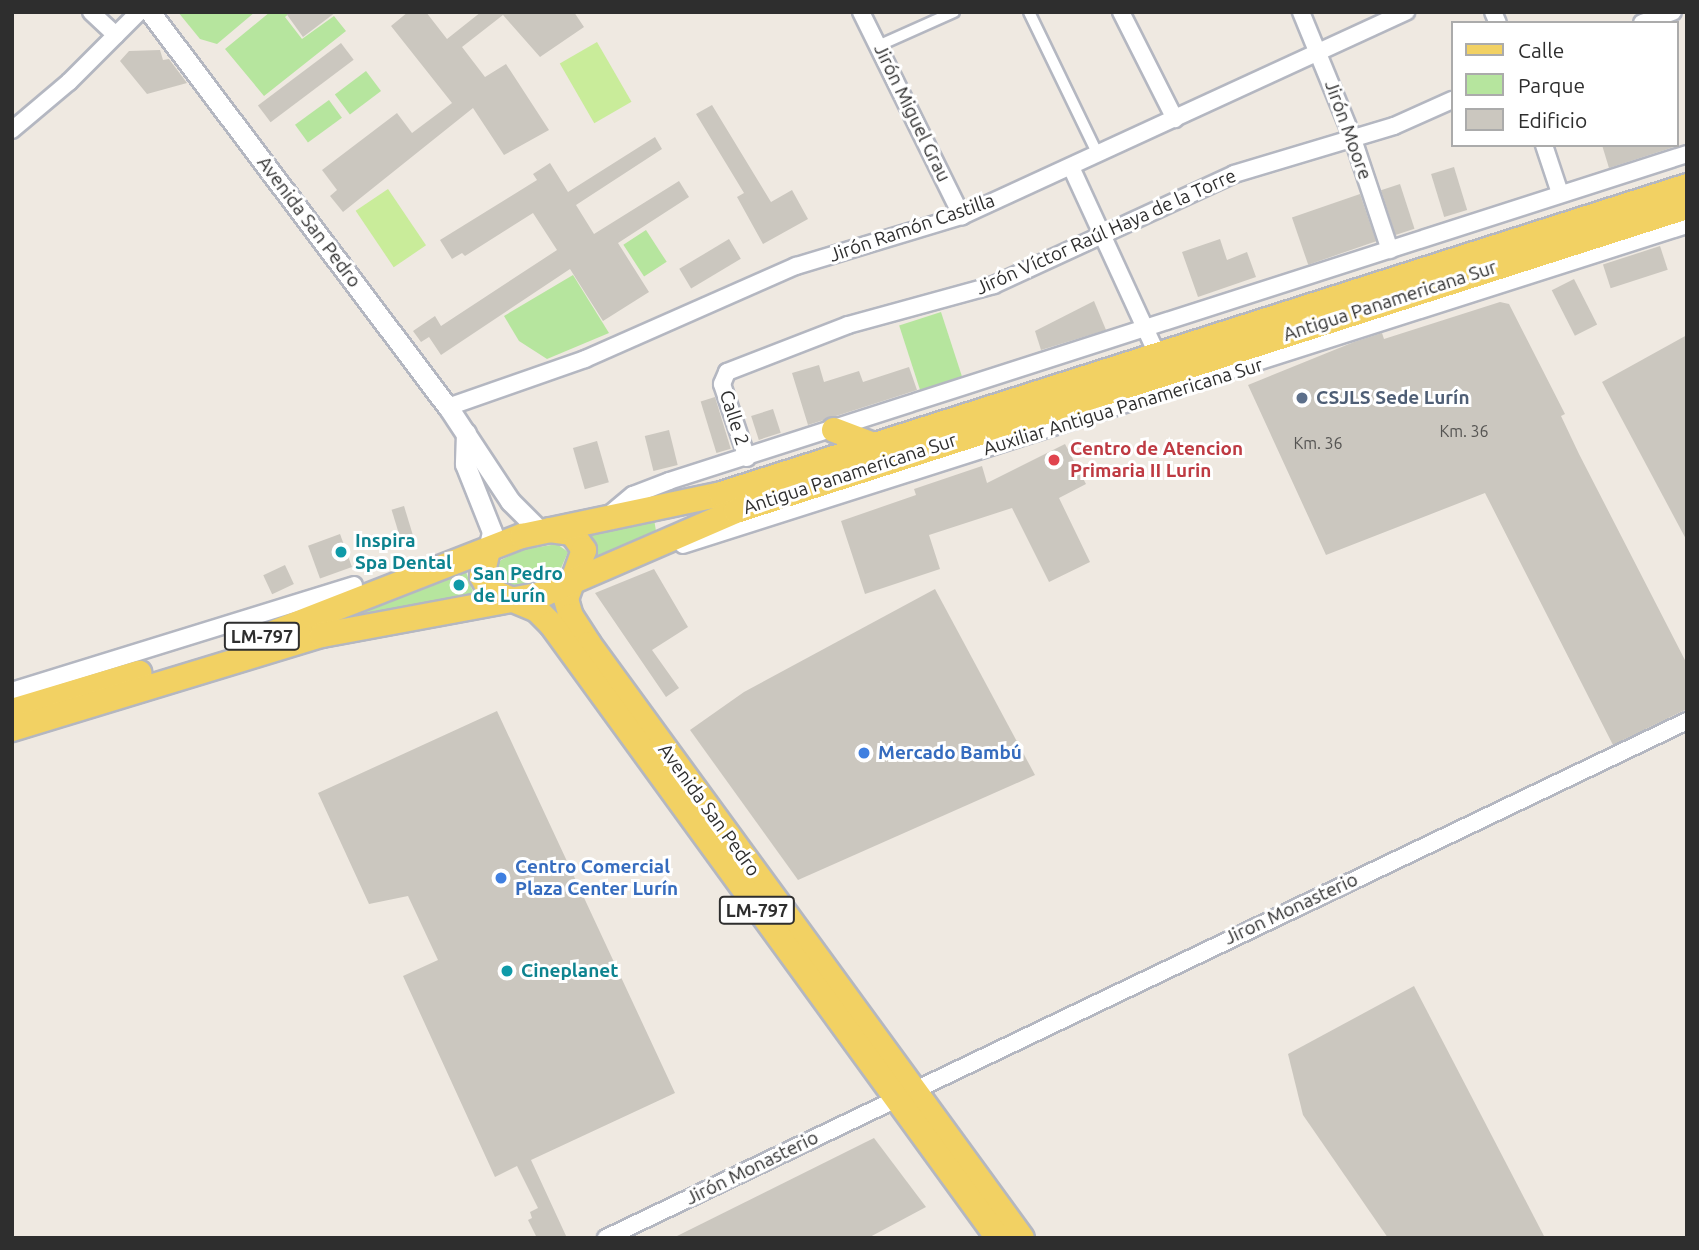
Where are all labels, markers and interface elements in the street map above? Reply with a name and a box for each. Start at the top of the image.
legend [1450,21,1678,147]
text: Calle [1518,38,1564,62]
street label: Jirón Miguel Grau [869,40,955,186]
text: Parque [1518,73,1585,97]
street label: Jirón Moore [1320,77,1376,183]
text: Edificio [1518,108,1587,132]
street label: Avenida San Pedro [252,152,366,292]
street label: Jirón Víctor Raúl Haya de la Torre [972,164,1240,300]
street label: Jirón Ramón Castilla [826,189,998,267]
street label: Antigua Panamericana Sur [1280,256,1500,346]
street label: Auxiliar Antigua Panamericana Sur [980,354,1266,460]
street label: Calle 2 [714,387,754,449]
place label: CSJLS Sede Lurín [1316,387,1469,409]
marker: CSJLS Sede Lurín [1294,390,1310,406]
house number: Km. 36 [1439,421,1489,441]
street label: Antigua Panamericana Sur [740,429,960,519]
house number: Km. 36 [1293,433,1343,453]
place label: Centro de Atencion Primaria II Lurin [1070,438,1243,482]
marker: Centro de Atencion Primaria II Lurin [1044,450,1064,470]
place label: Inspira Spa Dental [355,530,452,574]
marker: Inspira Spa Dental [333,544,349,560]
place label: San Pedro de Lurín [473,563,563,607]
marker: San Pedro de Lurín [451,577,467,593]
road number: LM-797 [224,622,300,650]
street label: Avenida San Pedro [653,739,765,881]
place label: Mercado Bambú [878,742,1022,764]
marker: Mercado Bambú [856,745,872,761]
place label: Centro Comercial Plaza Center Lurín [515,856,678,900]
street label: Jiron Monasterio [1221,868,1361,950]
marker: Centro Comercial Plaza Center Lurín [493,870,509,886]
road number: LM-797 [718,896,796,925]
place label: Cineplanet [521,960,618,982]
marker: Cineplanet [499,963,515,979]
street label: Jirón Monasterio [682,1126,822,1210]

